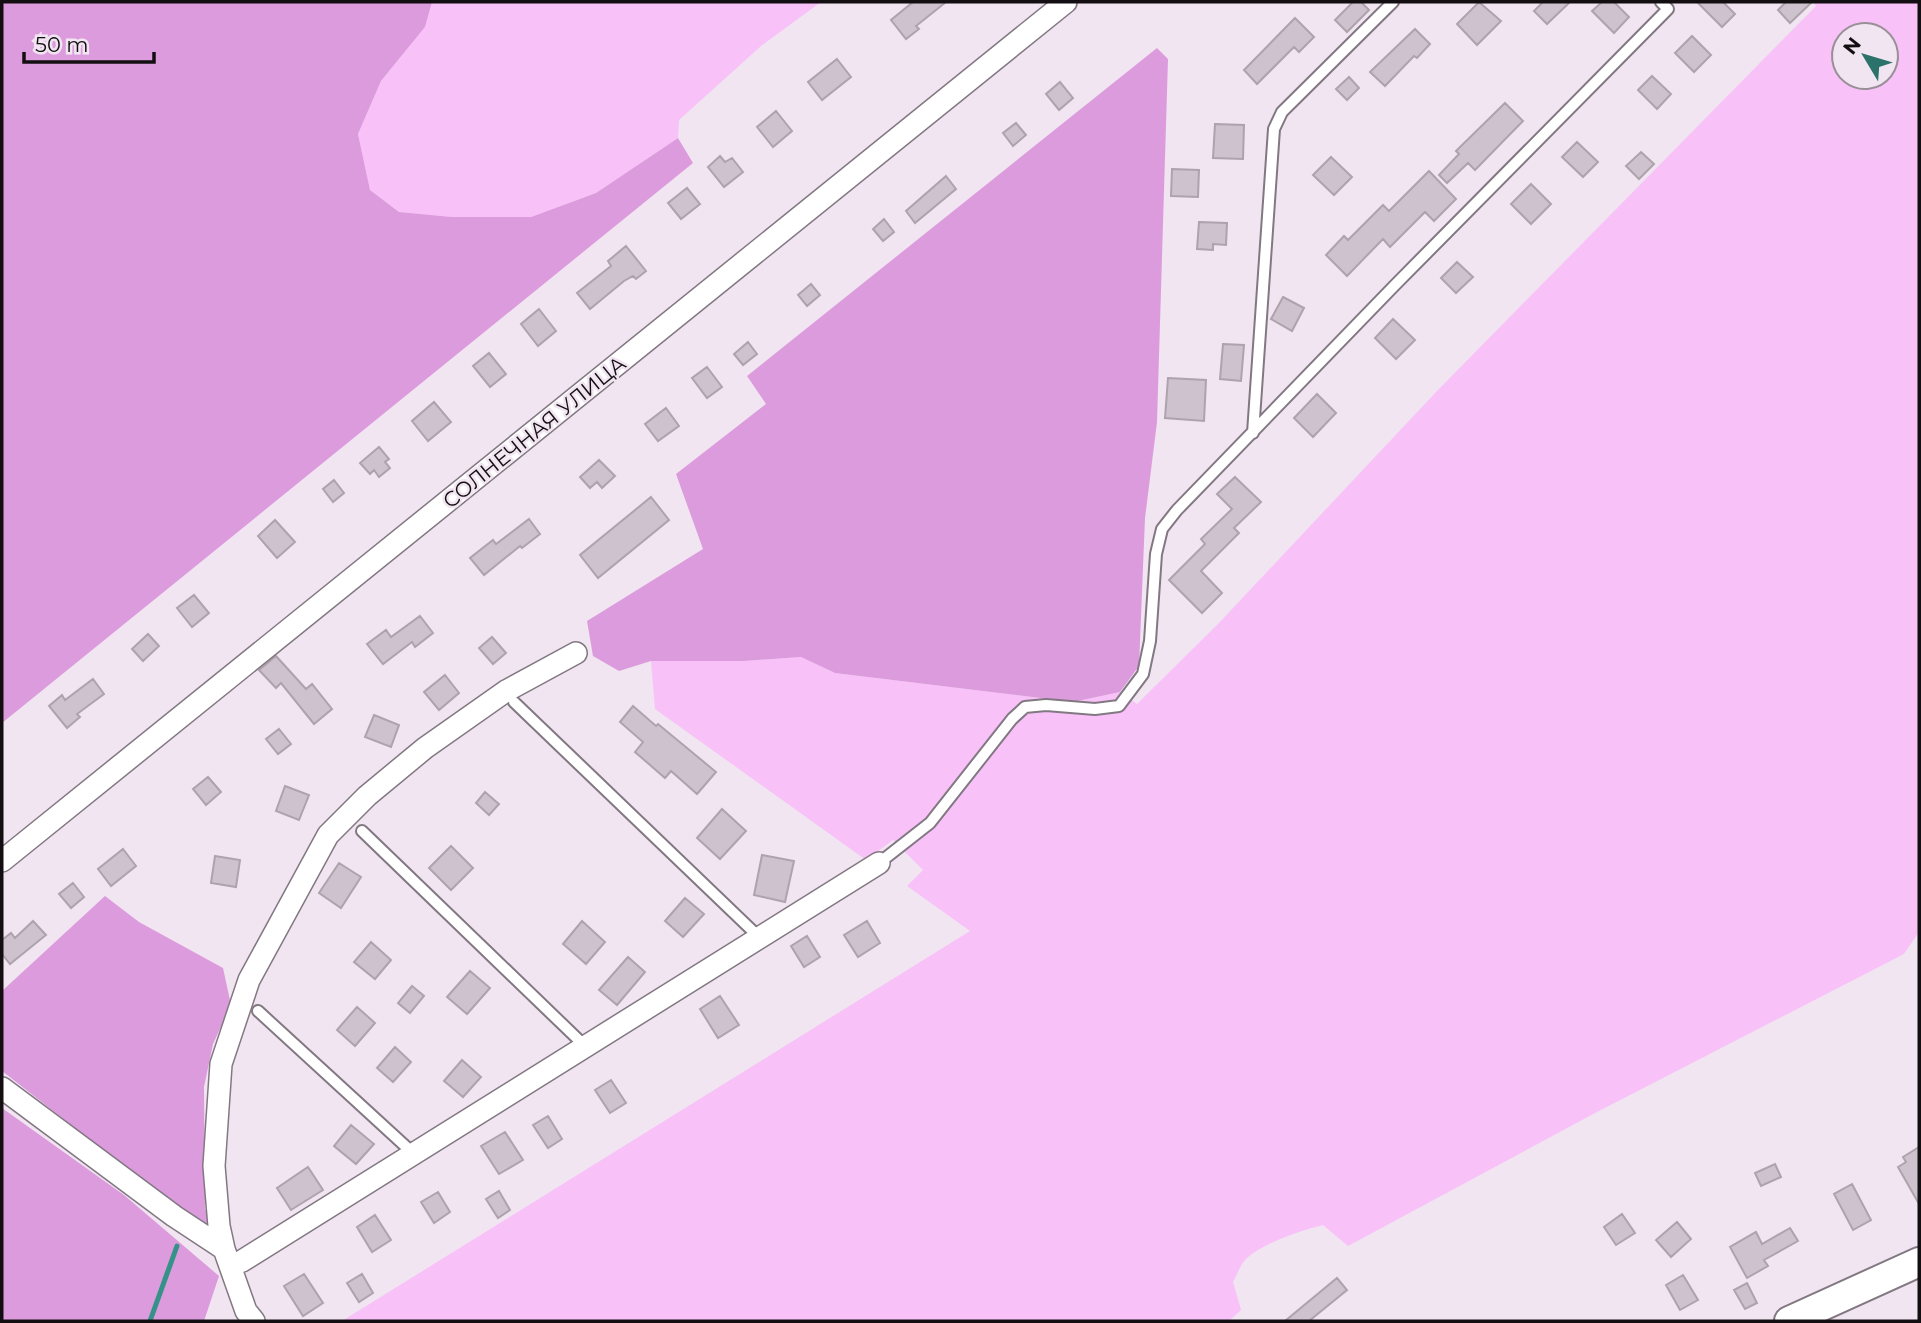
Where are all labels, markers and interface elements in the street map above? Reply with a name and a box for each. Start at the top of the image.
scale bar [24,21,154,65]
north arrow [1830,21,1900,91]
text: 50 m [35,32,89,57]
text: N [1838,33,1866,59]
street label: СОЛНЕЧНАЯ УЛИЦА [438,350,631,513]

